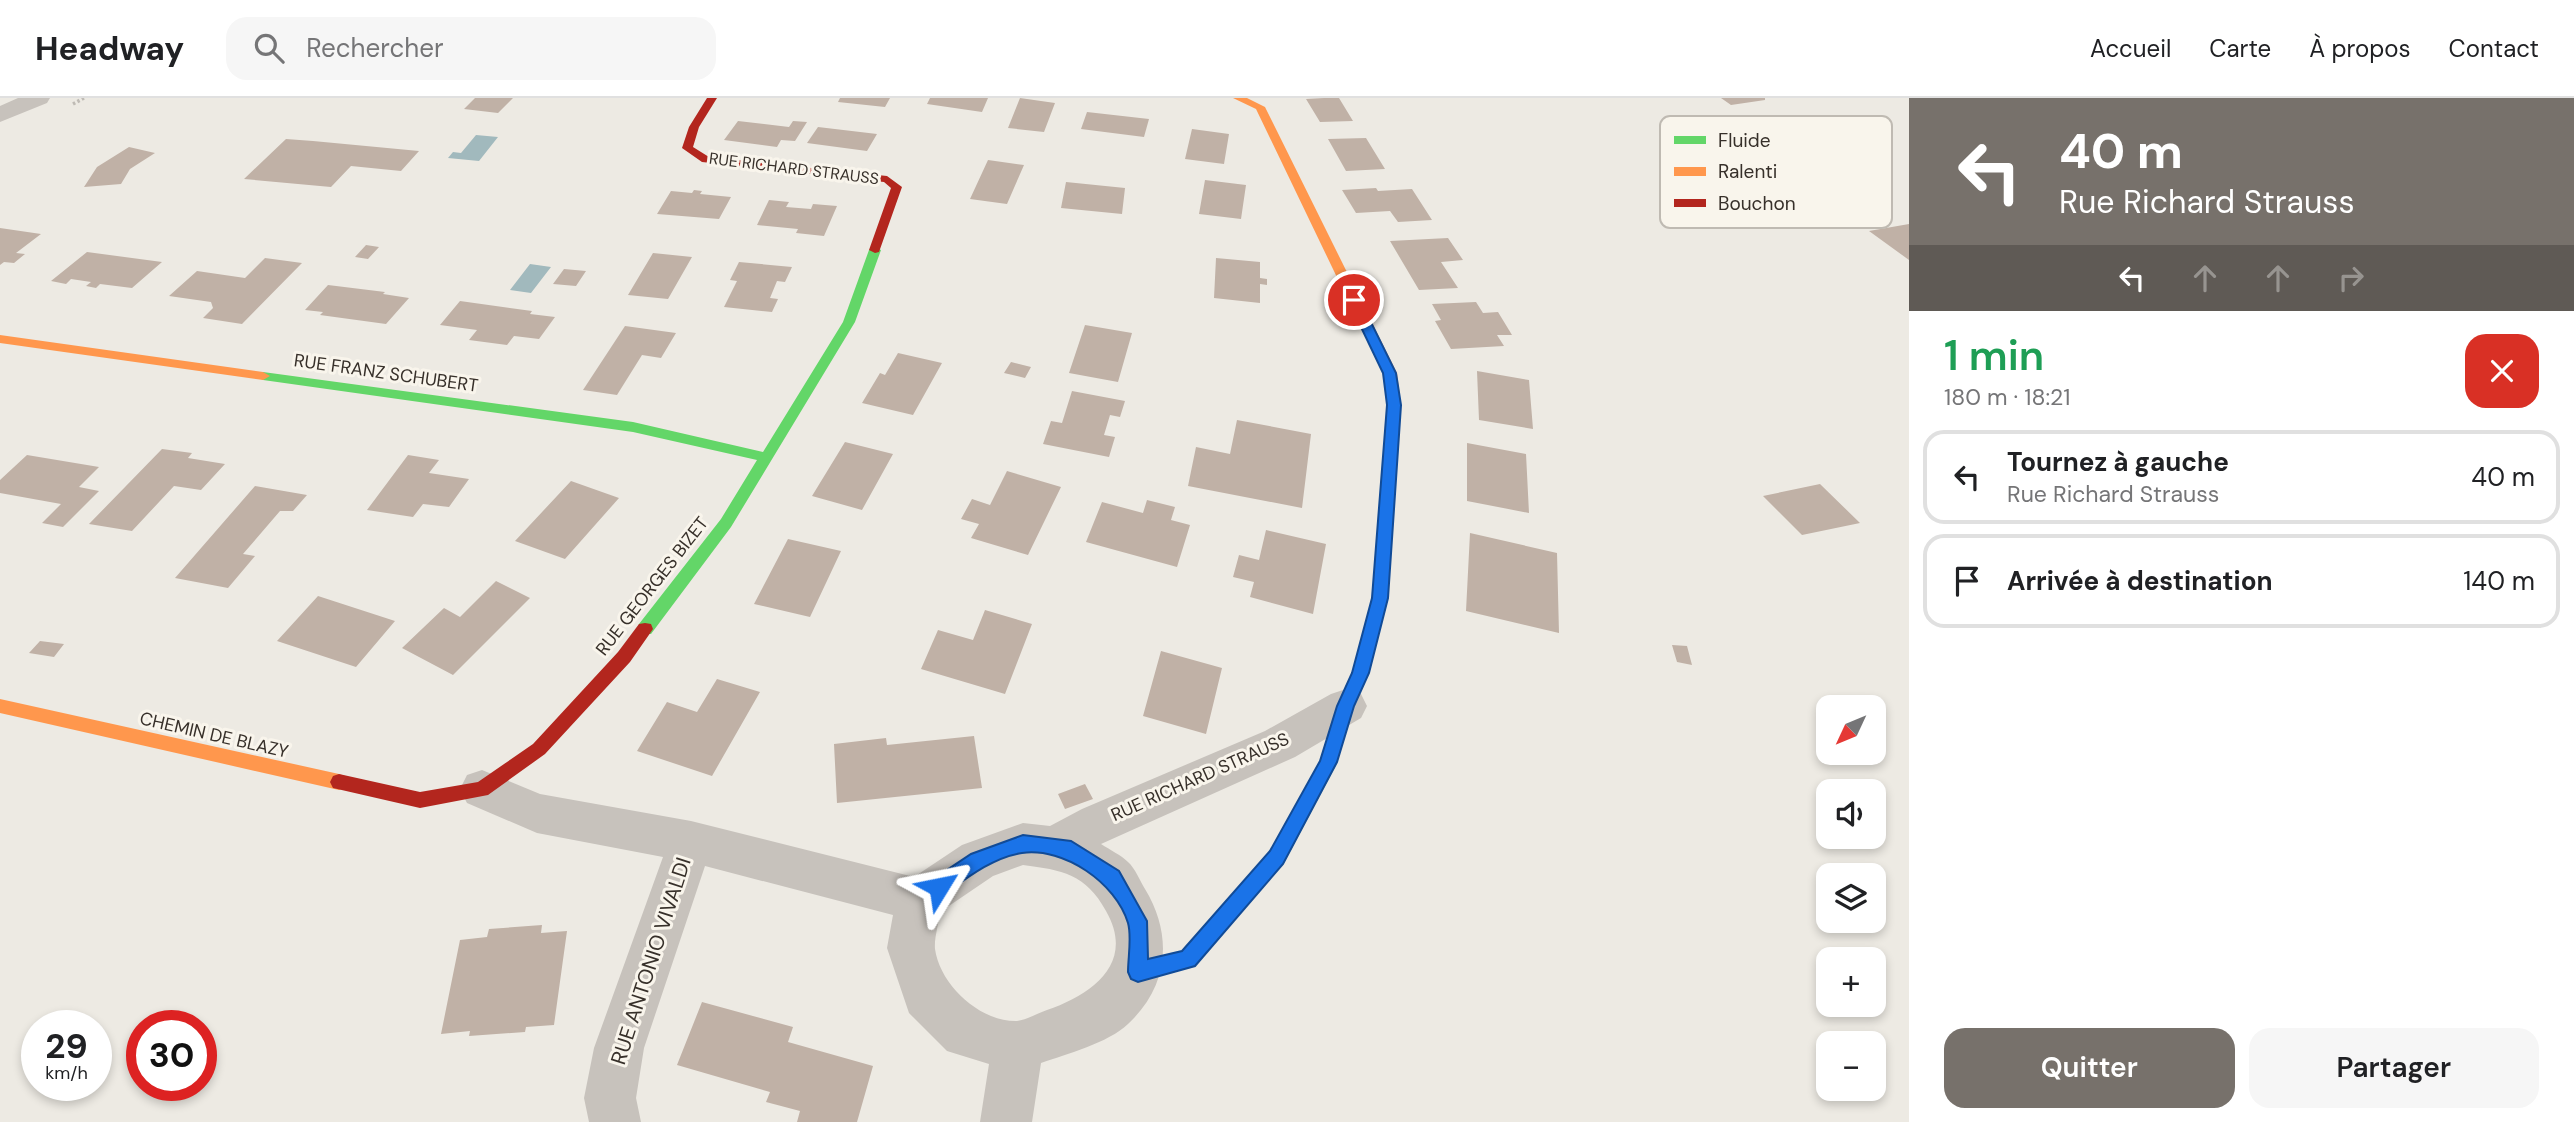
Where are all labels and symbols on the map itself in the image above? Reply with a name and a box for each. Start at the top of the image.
legend [1660,116,1892,228]
text: Fluide [1718,128,1771,153]
street label: RUE RICHARD STRAUSS [708,148,880,189]
text: Ralenti [1718,159,1777,184]
text: Bouchon [1718,191,1796,216]
pin [1324,270,1384,330]
street label: RUE FRANZ SCHUBERT [292,348,480,398]
street label: RUE GEORGES BIZET [590,512,714,660]
north arrow [1816,695,1886,765]
street label: CHEMIN DE BLAZY [137,706,291,764]
street label: RUE RICHARD STRAUSS [1107,727,1293,827]
position arrow [902,850,976,924]
street label: RUE ANTONIO VIVALDI [604,854,698,1068]
speed limit sign: 30 [126,1010,217,1101]

